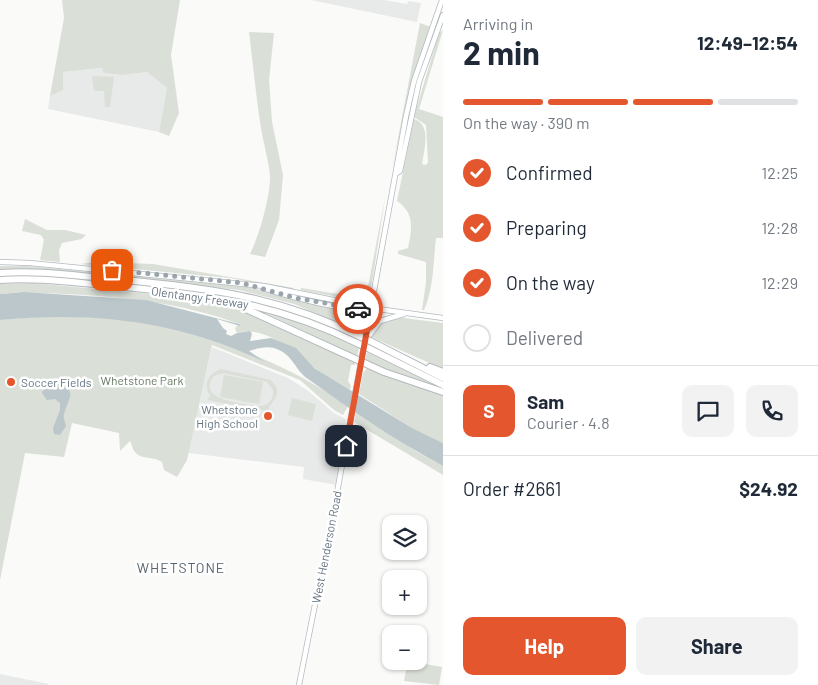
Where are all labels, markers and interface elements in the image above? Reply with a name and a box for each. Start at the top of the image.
text: Arriving in [463,14,533,33]
text: 12:49–12:54 [697,31,798,54]
text: 2 min [463,33,540,71]
text: On the way · 390 m [463,113,589,132]
icon: check [463,159,491,187]
text: Confirmed [506,161,593,184]
text: 12:25 [762,163,798,182]
icon: check [463,214,491,242]
text: Preparing [506,216,587,239]
text: 12:28 [761,218,798,237]
pin [91,249,133,291]
icon: bag [98,256,126,284]
icon: check [463,269,491,297]
text: On the way [506,271,595,294]
text: 12:29 [761,273,798,292]
street label: Olentangy Freeway [150,283,250,311]
courier [333,284,383,334]
icon: car [344,295,372,323]
text: Delivered [506,326,583,349]
park label: Whetstone Park [101,373,183,387]
place label: Soccer Fields [21,375,92,389]
marker: Soccer Fields [5,376,17,388]
button: chat [682,385,734,437]
button: phone [746,385,798,437]
text: Sam [527,390,564,413]
text: S [483,399,495,422]
place label: Whetstone High School [196,402,258,430]
marker: Whetstone High School [262,410,274,422]
text: Courier · 4.8 [527,413,610,432]
pin [325,425,367,467]
icon: home [332,432,360,460]
text: Order #2661 [463,477,561,500]
text: $24.92 [739,477,798,500]
street label: West Henderson Road [308,490,344,604]
map controls [382,515,427,670]
button: layers [382,515,427,560]
district label: WHETSTONE [137,559,225,576]
button: + [382,570,427,615]
button: Help [463,617,626,675]
button: Share [636,617,798,675]
button: − [382,625,427,670]

